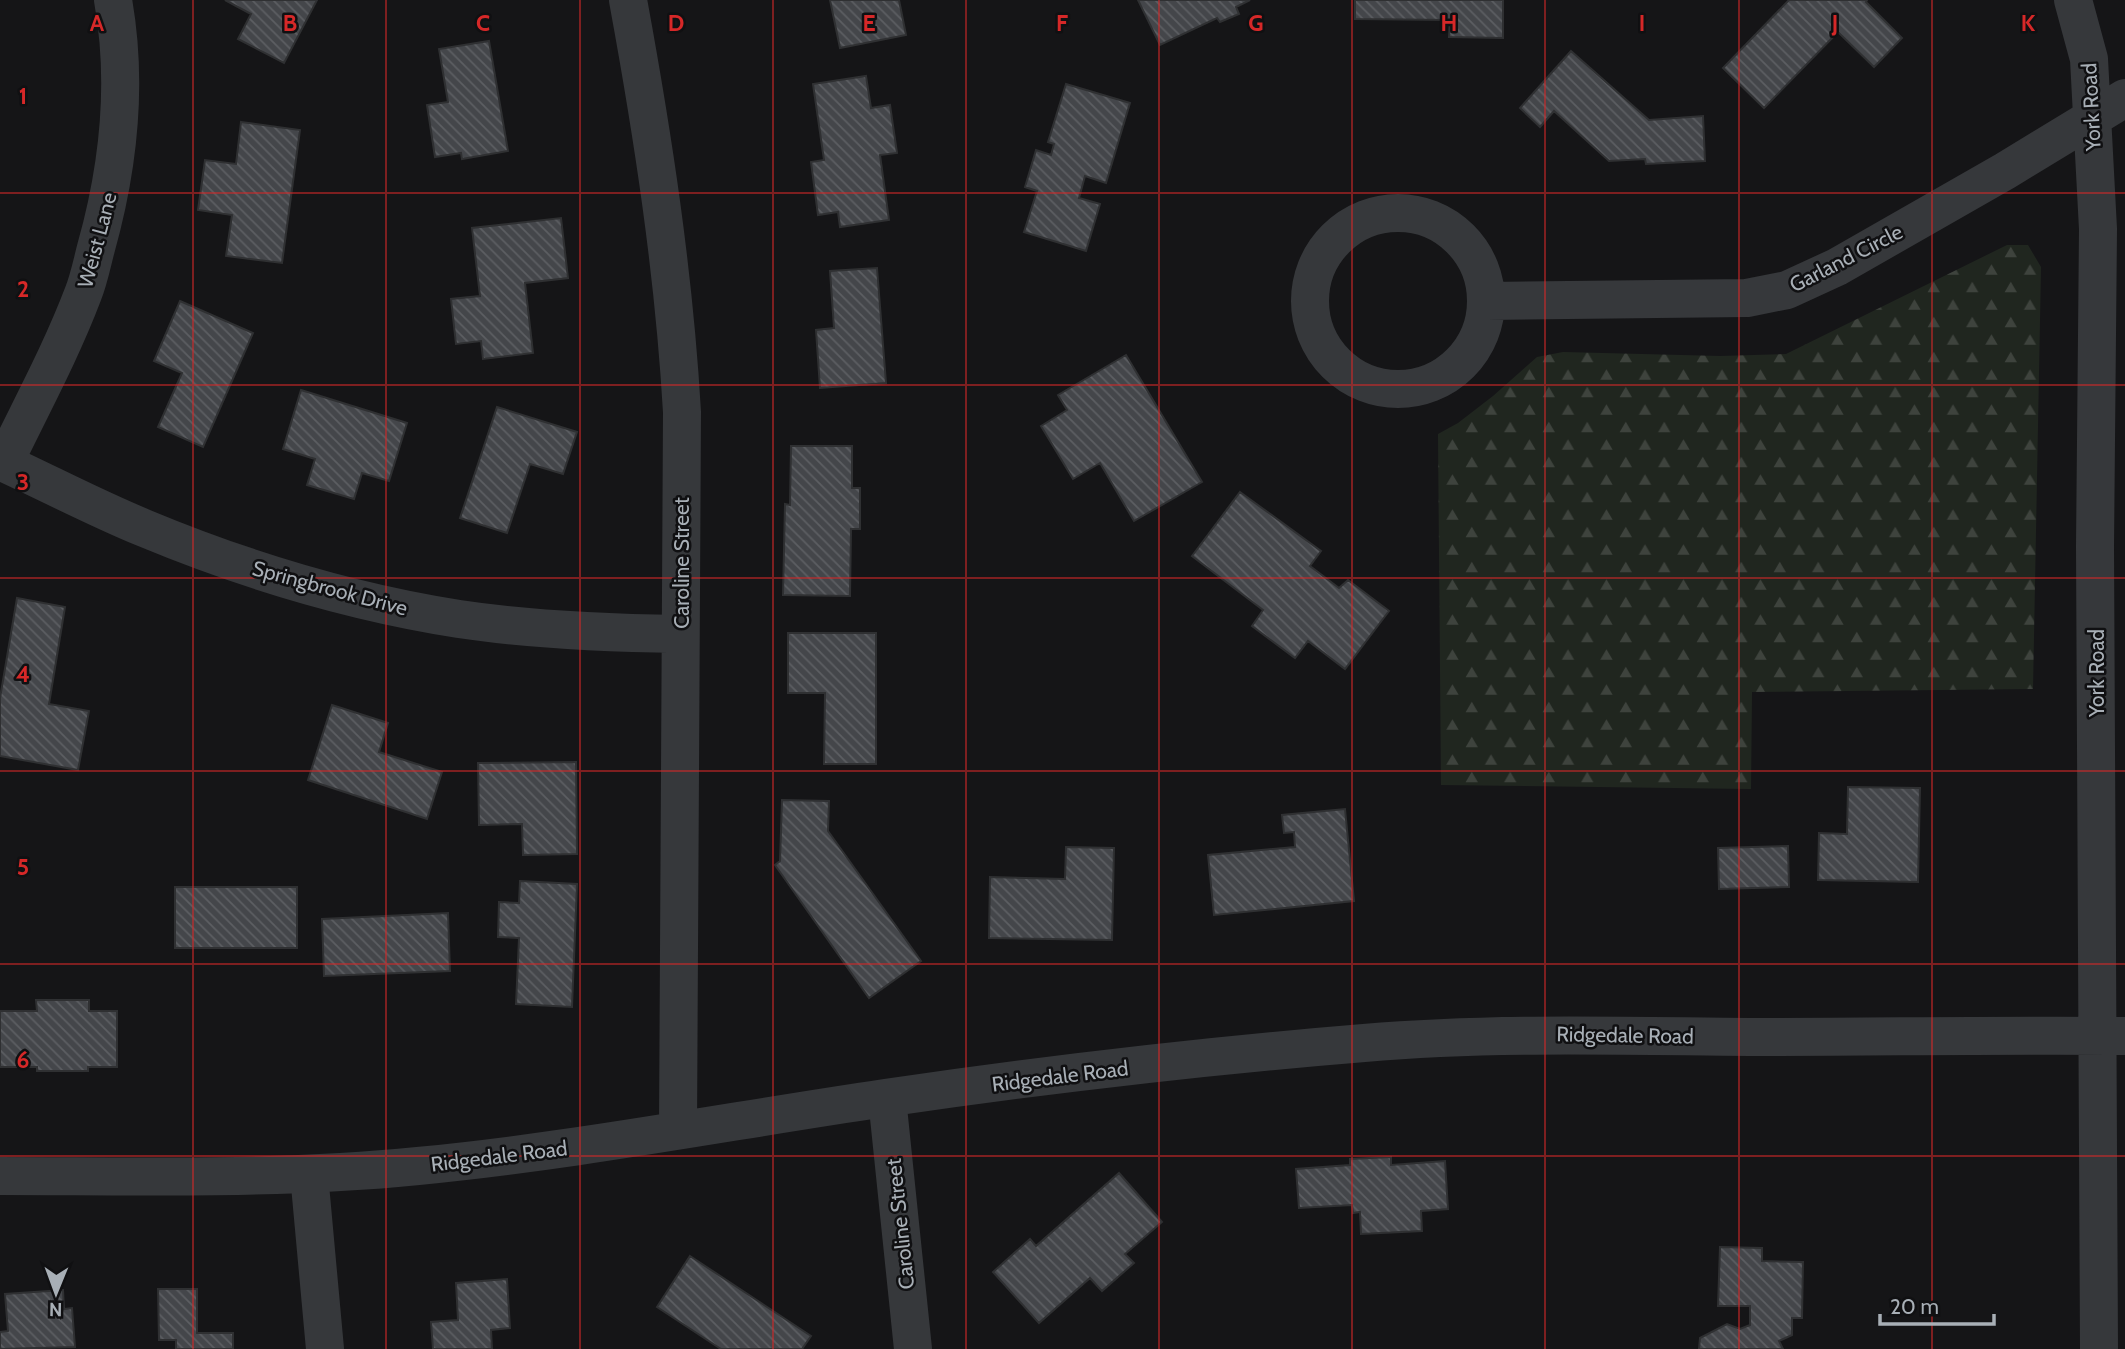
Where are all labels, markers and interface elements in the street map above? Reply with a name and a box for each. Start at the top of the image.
text: A [90,9,105,37]
text: B [283,9,297,37]
text: C [476,9,490,37]
text: D [668,9,684,37]
text: E [862,9,876,37]
text: F [1056,9,1068,37]
text: G [1248,9,1264,37]
text: H [1441,9,1457,37]
text: I [1639,9,1645,37]
text: J [1831,9,1838,37]
text: K [2021,9,2036,37]
street label: York Road [2076,62,2106,153]
text: 1 [19,82,27,110]
street label: Weist Lane [72,189,122,290]
street label: Garland Circle [1785,219,1907,297]
text: 2 [17,275,29,303]
text: 3 [17,468,29,496]
street label: Caroline Street [669,497,694,629]
street label: Springbrook Drive [250,555,410,621]
street label: York Road [2084,629,2109,718]
text: 4 [16,660,30,688]
text: 5 [17,853,29,881]
street label: Ridgedale Road [1556,1021,1694,1049]
text: 6 [17,1046,29,1074]
street label: Ridgedale Road [990,1055,1130,1097]
street label: Ridgedale Road [429,1135,569,1177]
street label: Caroline Street [881,1157,919,1291]
north arrow [21,1258,91,1328]
scale bar [1880,1282,1994,1326]
text: 20 m [1890,1294,1939,1319]
text: N [49,1298,63,1321]

